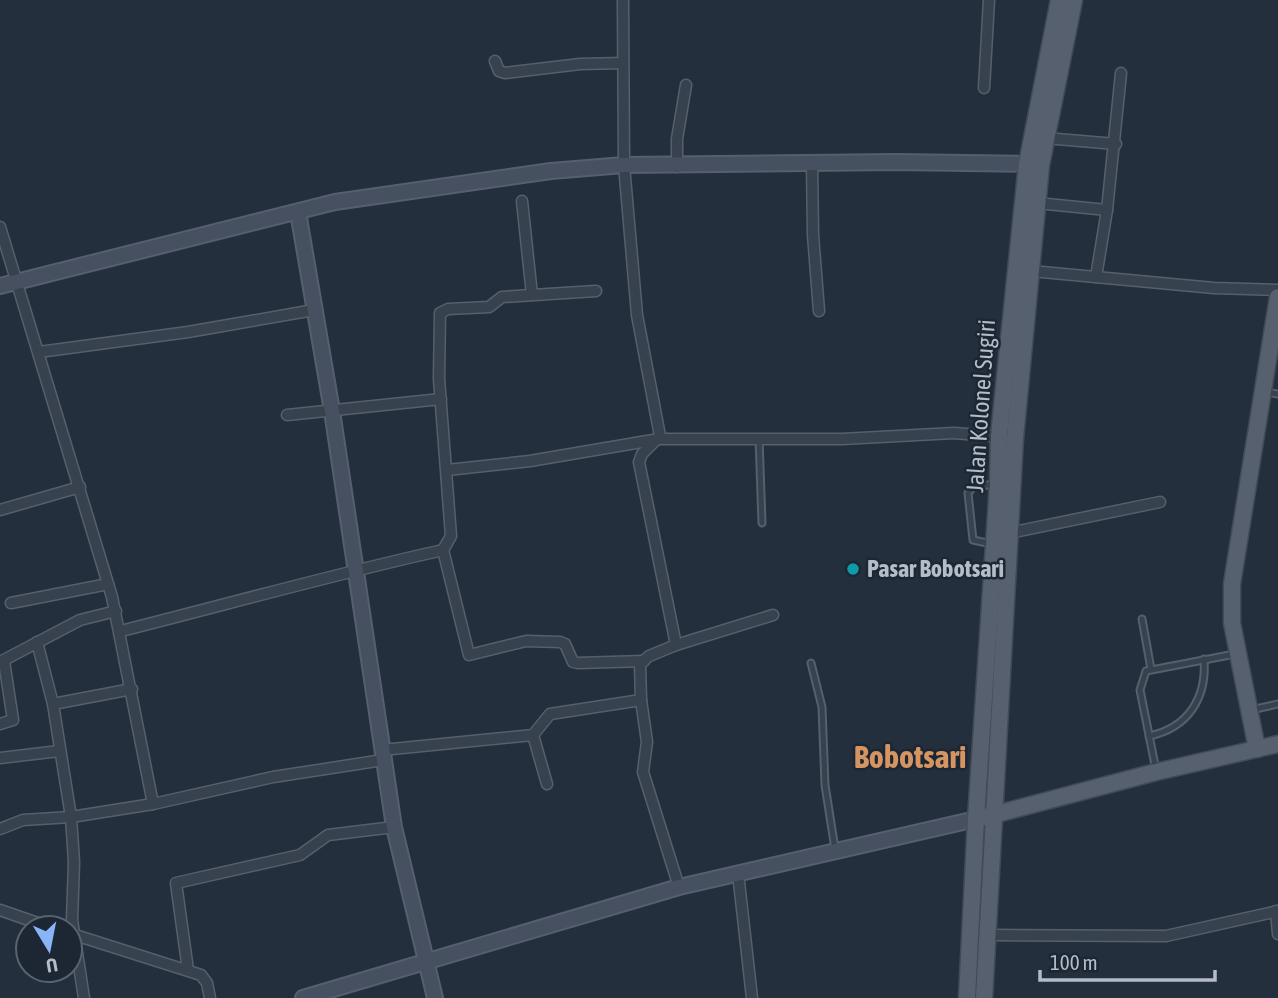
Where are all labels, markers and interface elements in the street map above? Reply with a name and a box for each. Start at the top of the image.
street label: Jalan Kolonel Sugiri [961,318,1000,493]
place label: Pasar Bobotsari [867,555,1004,582]
marker: Pasar Bobotsari [845,561,861,577]
district label: Bobotsari [854,738,966,775]
north arrow [14,914,84,984]
scale bar [1040,939,1215,983]
text: 100 m [1050,950,1098,974]
text: U [45,954,59,978]

